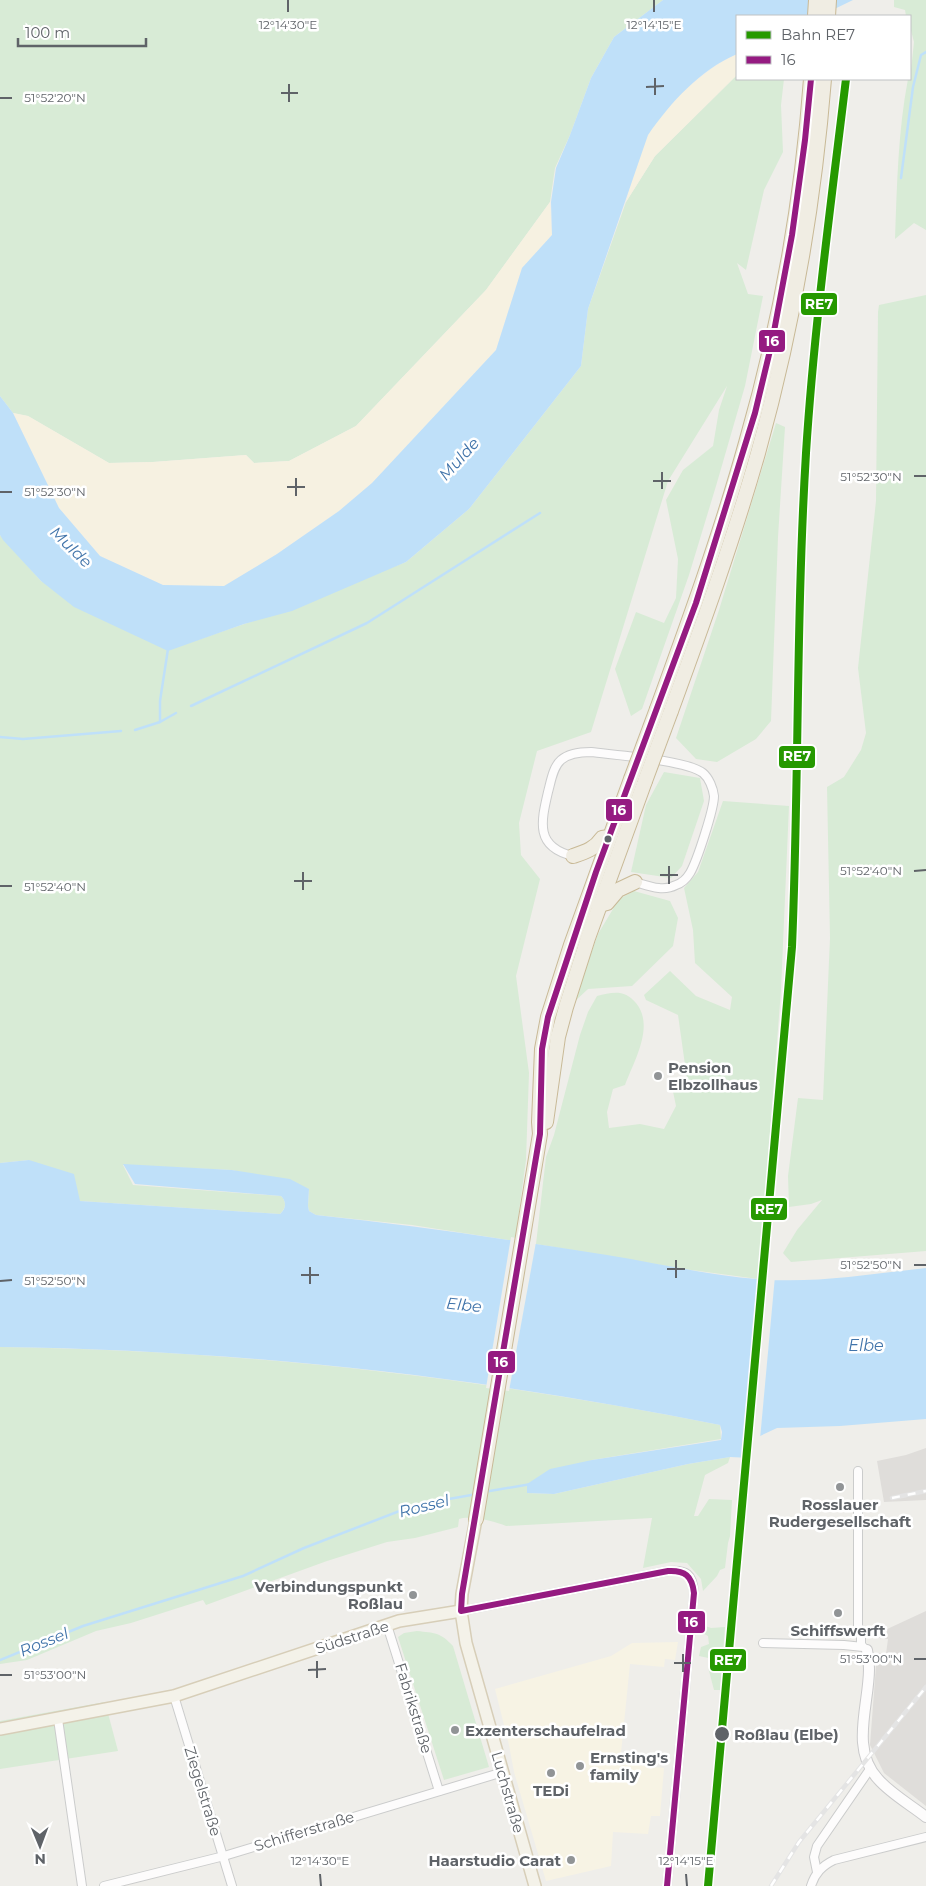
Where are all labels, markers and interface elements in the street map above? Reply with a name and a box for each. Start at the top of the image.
scale bar [18,15,145,47]
legend [736,15,911,80]
text: 12°14'30"E [259,17,317,32]
text: 12°14'15"E [626,17,682,32]
text: 100 m [25,23,70,42]
text: Bahn RE7 [781,25,855,44]
text: 16 [781,50,796,69]
text: 51°52'20"N [24,90,86,105]
line badge: RE7 [800,292,838,316]
text: RE7 [805,295,833,313]
line badge: 16 [758,329,786,353]
text: 16 [765,332,779,350]
water label: Mulde [435,434,483,484]
text: 51°52'30"N [840,469,902,484]
text: 51°52'30"N [24,484,86,499]
water label: Mulde [46,523,96,571]
line badge: RE7 [778,745,816,769]
text: RE7 [783,747,811,765]
line badge: 16 [605,798,633,822]
text: 16 [612,801,626,819]
unlabelled marker [603,834,613,844]
text: 51°52'40"N [840,863,902,878]
text: 51°52'40"N [24,879,86,894]
place label: Pension Elbzollhaus [668,1058,758,1094]
marker: Pension Elbzollhaus [652,1070,664,1082]
line badge: RE7 [750,1197,788,1221]
text: RE7 [755,1200,783,1218]
text: 51°52'50"N [840,1257,902,1272]
text: 51°52'50"N [24,1273,86,1288]
water label: Elbe [445,1294,483,1316]
water label: Elbe [848,1336,884,1355]
line badge: 16 [487,1350,516,1374]
text: 16 [494,1353,508,1371]
marker: Rosslauer Rudergesellschaft [834,1481,846,1493]
water label: Rossel [397,1490,452,1521]
place label: Rosslauer Rudergesellschaft [769,1495,912,1531]
place label: Verbindungspunkt Roßlau [254,1577,403,1613]
marker: Verbindungspunkt Roßlau [407,1589,419,1601]
marker: Schiffswerft [832,1607,844,1619]
line badge: 16 [677,1610,706,1634]
text: 16 [684,1613,698,1631]
street label: Südstraße [313,1616,391,1658]
place label: Schiffswerft [791,1621,886,1640]
water label: Rossel [17,1623,72,1660]
line badge: RE7 [709,1648,747,1672]
text: RE7 [714,1651,742,1669]
text: 51°53'00"N [840,1651,902,1666]
street label: Fabrikstraße [391,1660,437,1756]
text: 51°53'00"N [24,1667,86,1682]
place label: Exzenterschaufelrad [465,1721,626,1740]
marker: Exzenterschaufelrad [449,1724,461,1736]
marker: Roßlau (Elbe) [713,1725,731,1743]
place label: Roßlau (Elbe) [734,1725,839,1744]
street label: Ziegelstraße [180,1744,226,1838]
place label: Ernsting's family [590,1748,668,1784]
street label: Luchstraße [487,1749,529,1835]
marker: Ernsting's family [574,1760,586,1772]
marker: TEDi [545,1767,557,1779]
place label: TEDi [533,1781,569,1800]
street label: Schifferstraße [252,1807,356,1855]
north arrow [15,1821,65,1871]
text: N [34,1850,46,1868]
place label: Haarstudio Carat [428,1851,561,1870]
text: 12°14'30"E [291,1853,349,1868]
text: 12°14'15"E [658,1853,714,1868]
marker: Haarstudio Carat [565,1854,577,1866]

